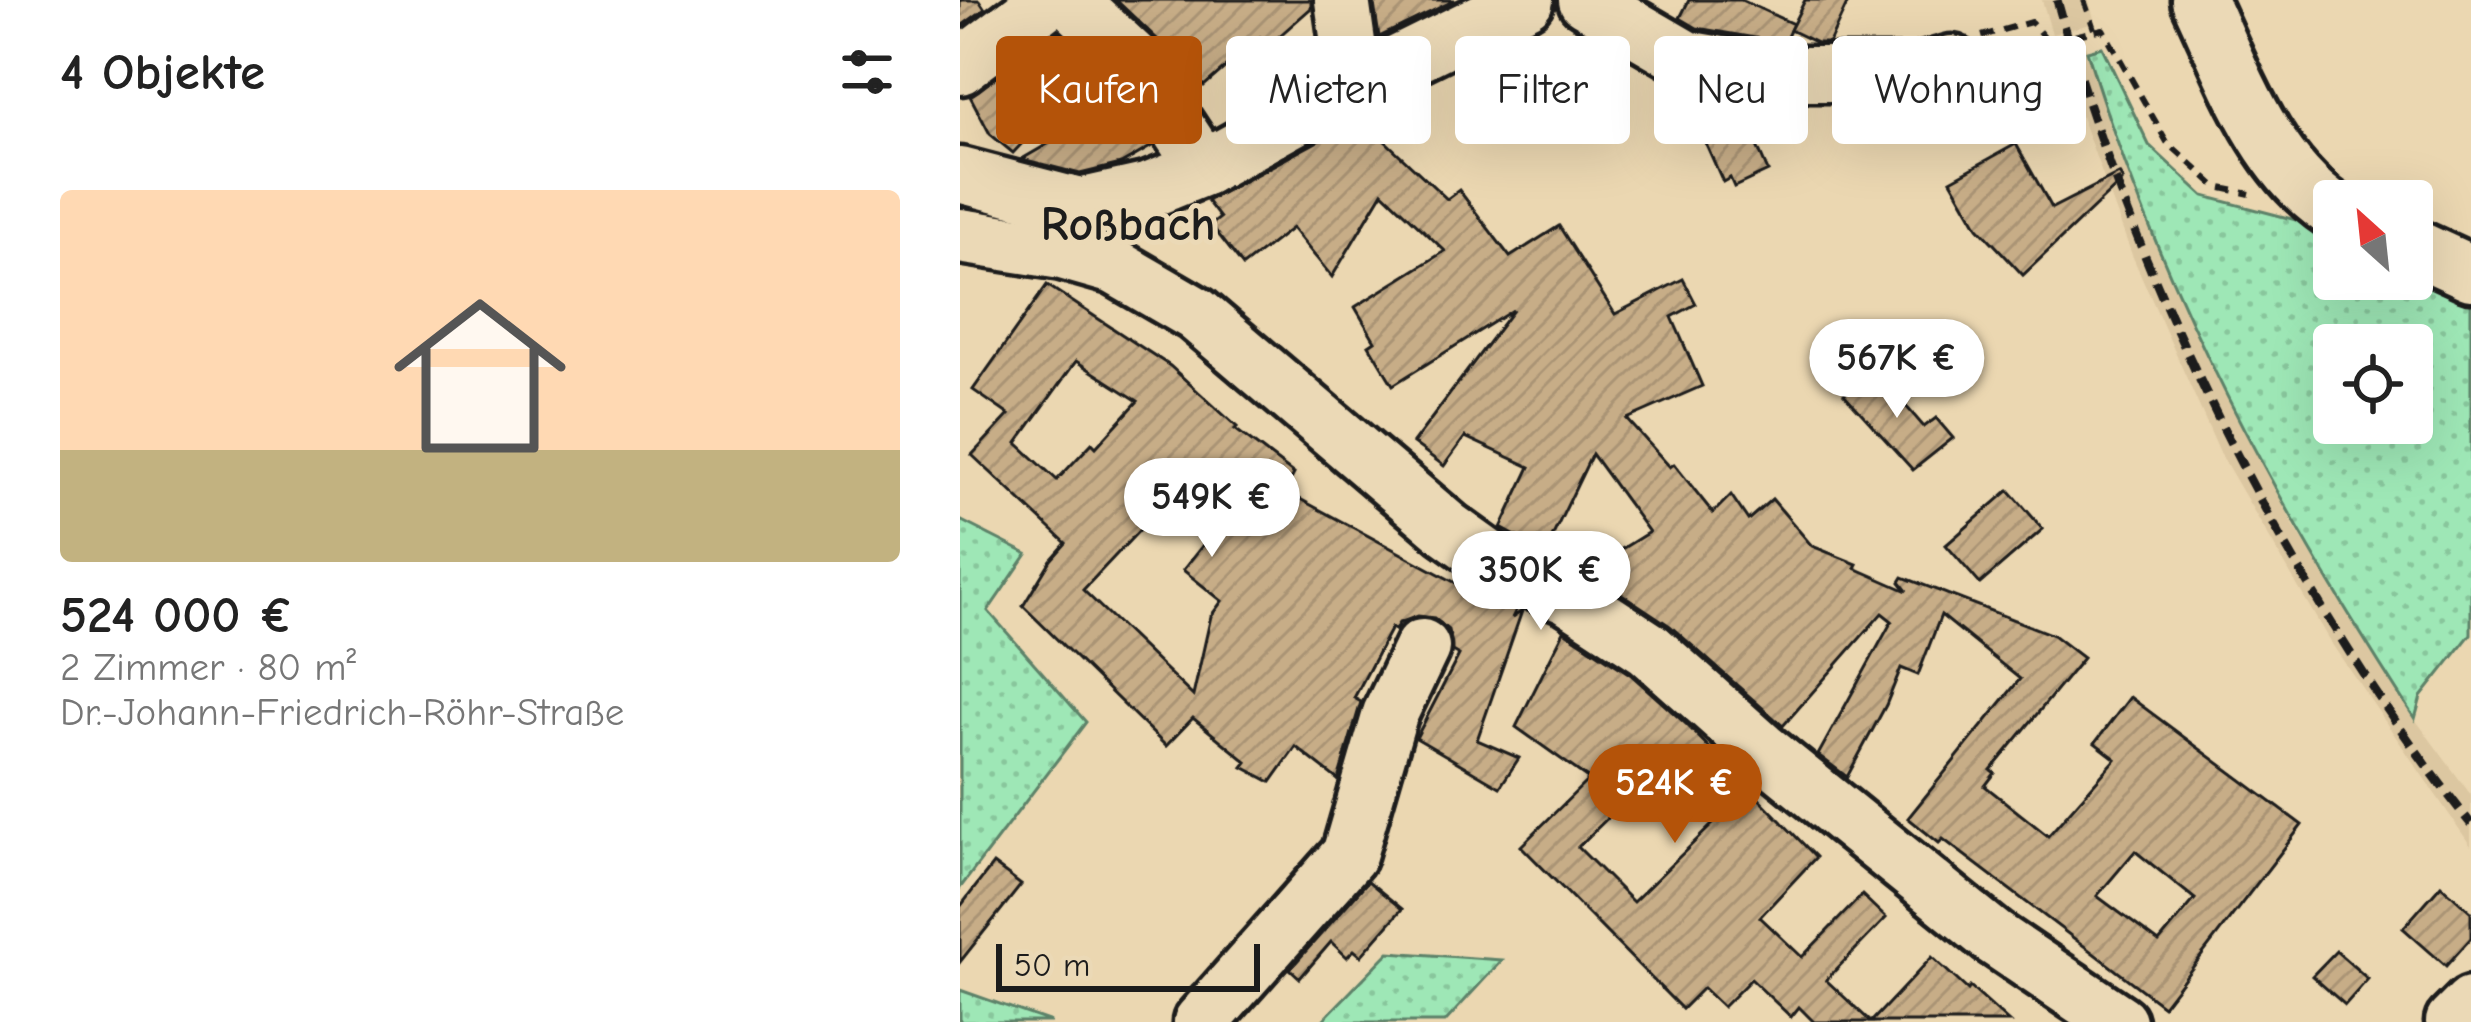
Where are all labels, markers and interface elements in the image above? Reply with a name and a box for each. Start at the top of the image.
chip: Kaufen [996,36,1202,144]
chip: Mieten [1226,36,1431,144]
chip: Filter [1455,36,1630,144]
chip: Neu [1654,36,1808,144]
chip: Wohnung [1832,36,2086,144]
icon: filters [834,39,900,105]
text: 4 Objekte [60,43,265,102]
north arrow [2313,180,2433,300]
map controls [2313,180,2433,444]
district label: Roßbach [1040,197,1216,252]
icon: home [372,268,588,484]
pin: 567K € [1799,319,1995,421]
button: locate [2313,324,2433,444]
text: 567K € [1836,335,1958,380]
pin: 549K € [1114,458,1310,560]
text: 549K € [1151,474,1273,519]
pin: 350K € [1443,531,1639,633]
text: 350K € [1479,547,1603,592]
text: 524 000 € [60,586,294,645]
text: 2 Zimmer · 80 m² [60,645,356,690]
text: Dr.-Johann-Friedrich-Röhr-Straße [60,690,624,735]
pin: 524K € [1577,744,1773,846]
text: 524K € [1615,760,1735,805]
scale bar [996,938,1260,991]
text: 50 m [1014,946,1090,984]

